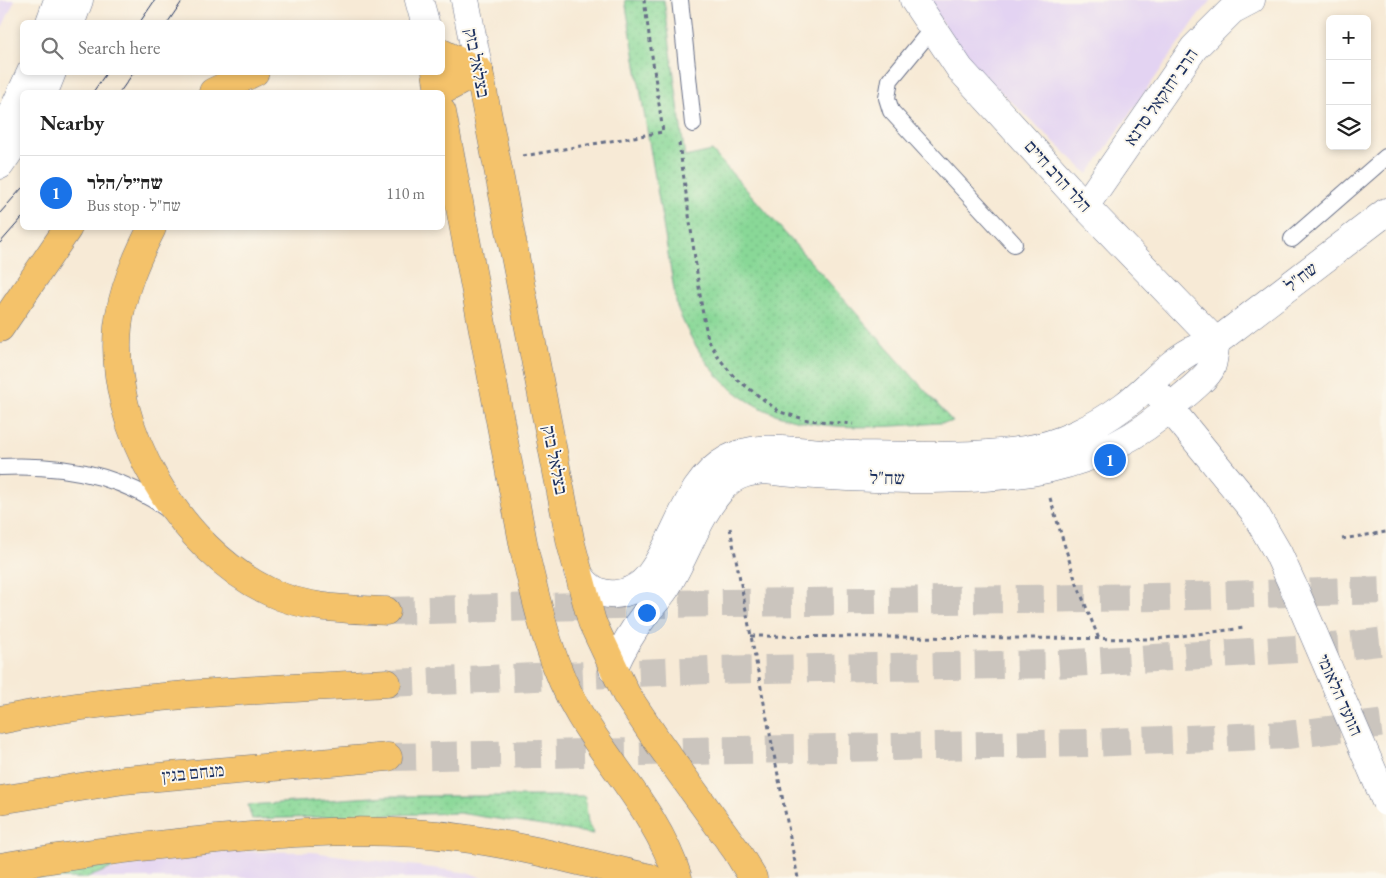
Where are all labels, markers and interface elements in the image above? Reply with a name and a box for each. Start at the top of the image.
map controls [1326,15,1371,150]
button: + [1326,15,1371,60]
search box [20,20,445,75]
street label: בצלאל בזק [460,26,496,100]
icon: search [38,34,66,62]
text: Search here [78,35,160,60]
street label: הרב יחזקאל סרנא [1119,43,1203,150]
button: − [1326,60,1371,105]
button: layers [1326,105,1371,150]
text: Nearby [40,109,104,136]
street label: הלר הרב חיים [1020,135,1097,217]
text: שח״ל/הלר [87,170,163,195]
text: 1 [52,183,60,204]
text: 110 m [386,183,425,204]
text: Bus stop · שח"ל [87,195,181,216]
street label: שח"ל [1280,257,1322,297]
street label: בצלאל בזק [538,423,574,497]
pin: 1 [1094,441,1126,479]
street label: שח"ל [869,466,905,489]
your location [634,600,660,626]
street label: הוועד הלאומי [1312,650,1369,739]
street label: מנחם בגין [161,758,225,787]

